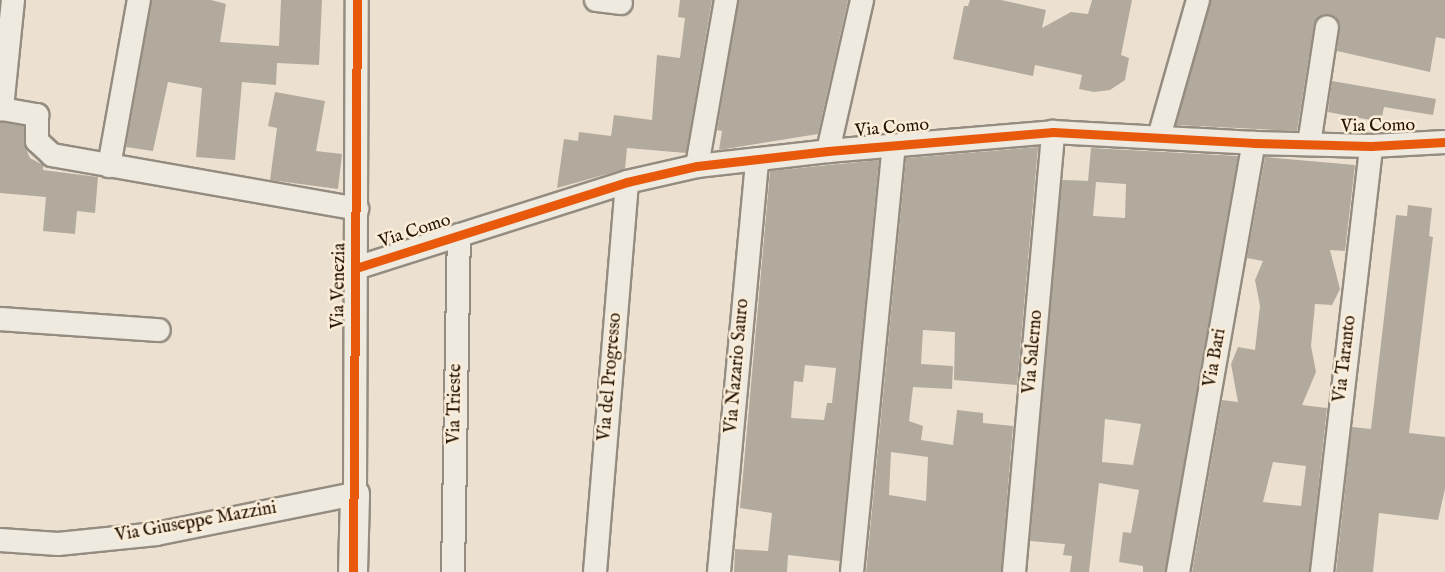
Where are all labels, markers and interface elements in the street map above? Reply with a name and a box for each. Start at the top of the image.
street label: Via Como [854,115,930,143]
street label: Via Como [1341,116,1415,138]
street label: Via Como [376,210,454,254]
street label: Via Venezia [328,243,352,329]
street label: Via Nazario Sauro [721,298,755,434]
street label: Via Salerno [1020,309,1048,395]
street label: Via del Progresso [595,312,627,442]
street label: Via Taranto [1330,314,1362,404]
street label: Via Bari [1200,327,1232,389]
street label: Via Trieste [445,364,467,444]
street label: Via Giuseppe Mazzini [114,498,278,548]

